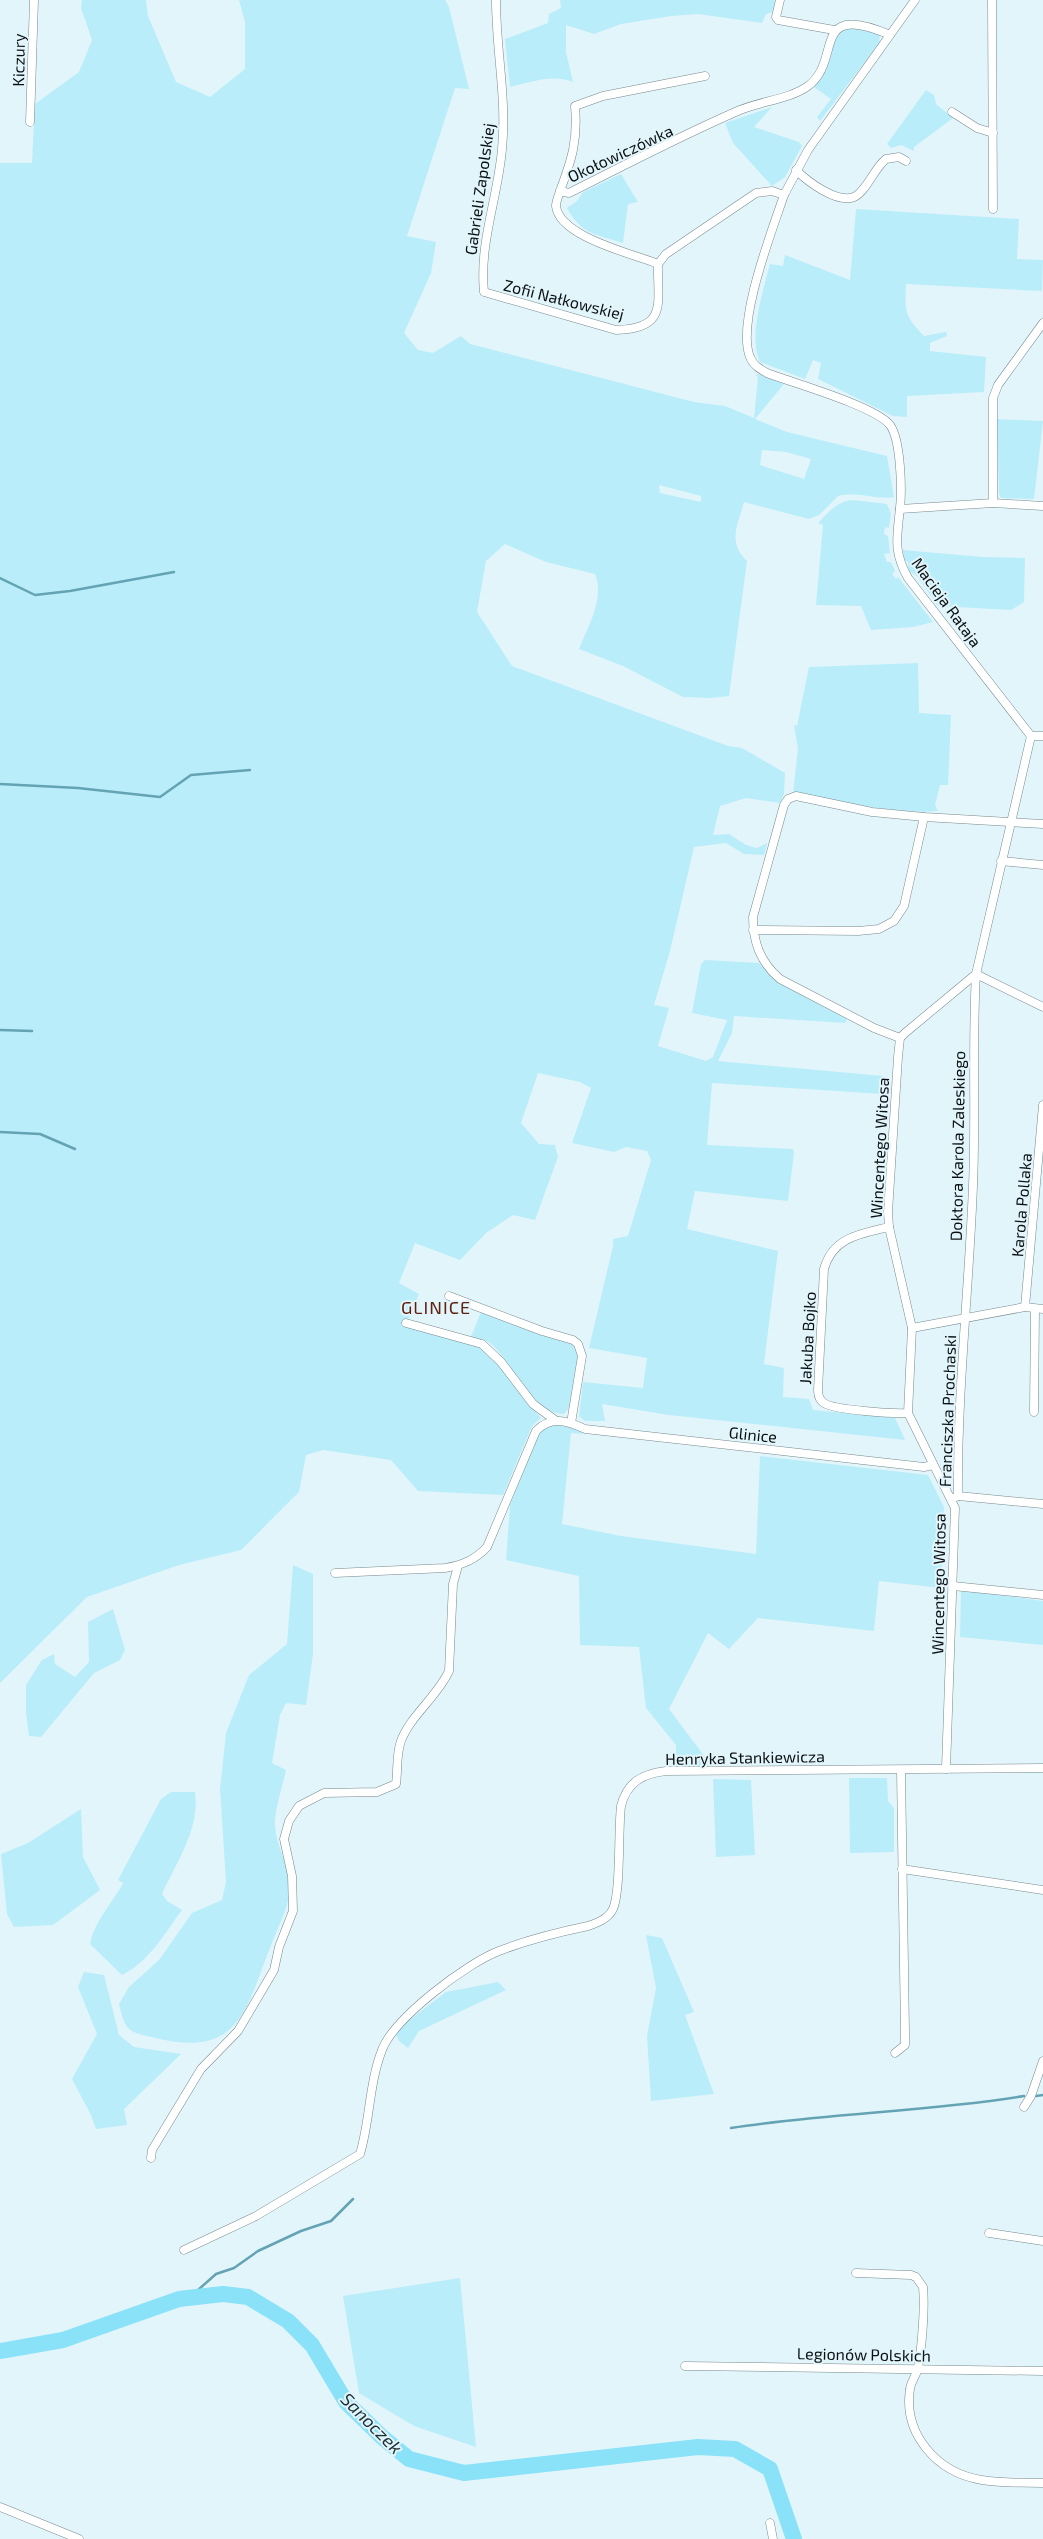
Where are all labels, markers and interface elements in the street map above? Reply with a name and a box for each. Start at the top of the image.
street label: Kiczury [8,33,28,87]
street label: Okołowiczówka [564,120,676,186]
street label: Gabrieli Zapolskiej [460,122,499,256]
street label: Zofii Nałkowskiej [501,275,626,324]
street label: Macieja Rataja [907,554,986,651]
street label: Doktora Karola Zaleskiego [946,1051,968,1241]
street label: Wincentego Witosa [866,1077,892,1219]
street label: Karola Pollaka [1007,1152,1035,1258]
street label: Jakuba Bojko [795,1291,820,1385]
district label: GLINICE [401,1296,471,1318]
street label: Franciszka Prochaski [935,1335,959,1487]
street label: Glinice [728,1422,778,1446]
street label: Wincentego Witosa [927,1513,949,1655]
street label: Henryka Stankiewicza [665,1746,825,1768]
street label: Legionów Polskich [797,2343,931,2365]
water label: Sanoczek [337,2388,407,2458]

